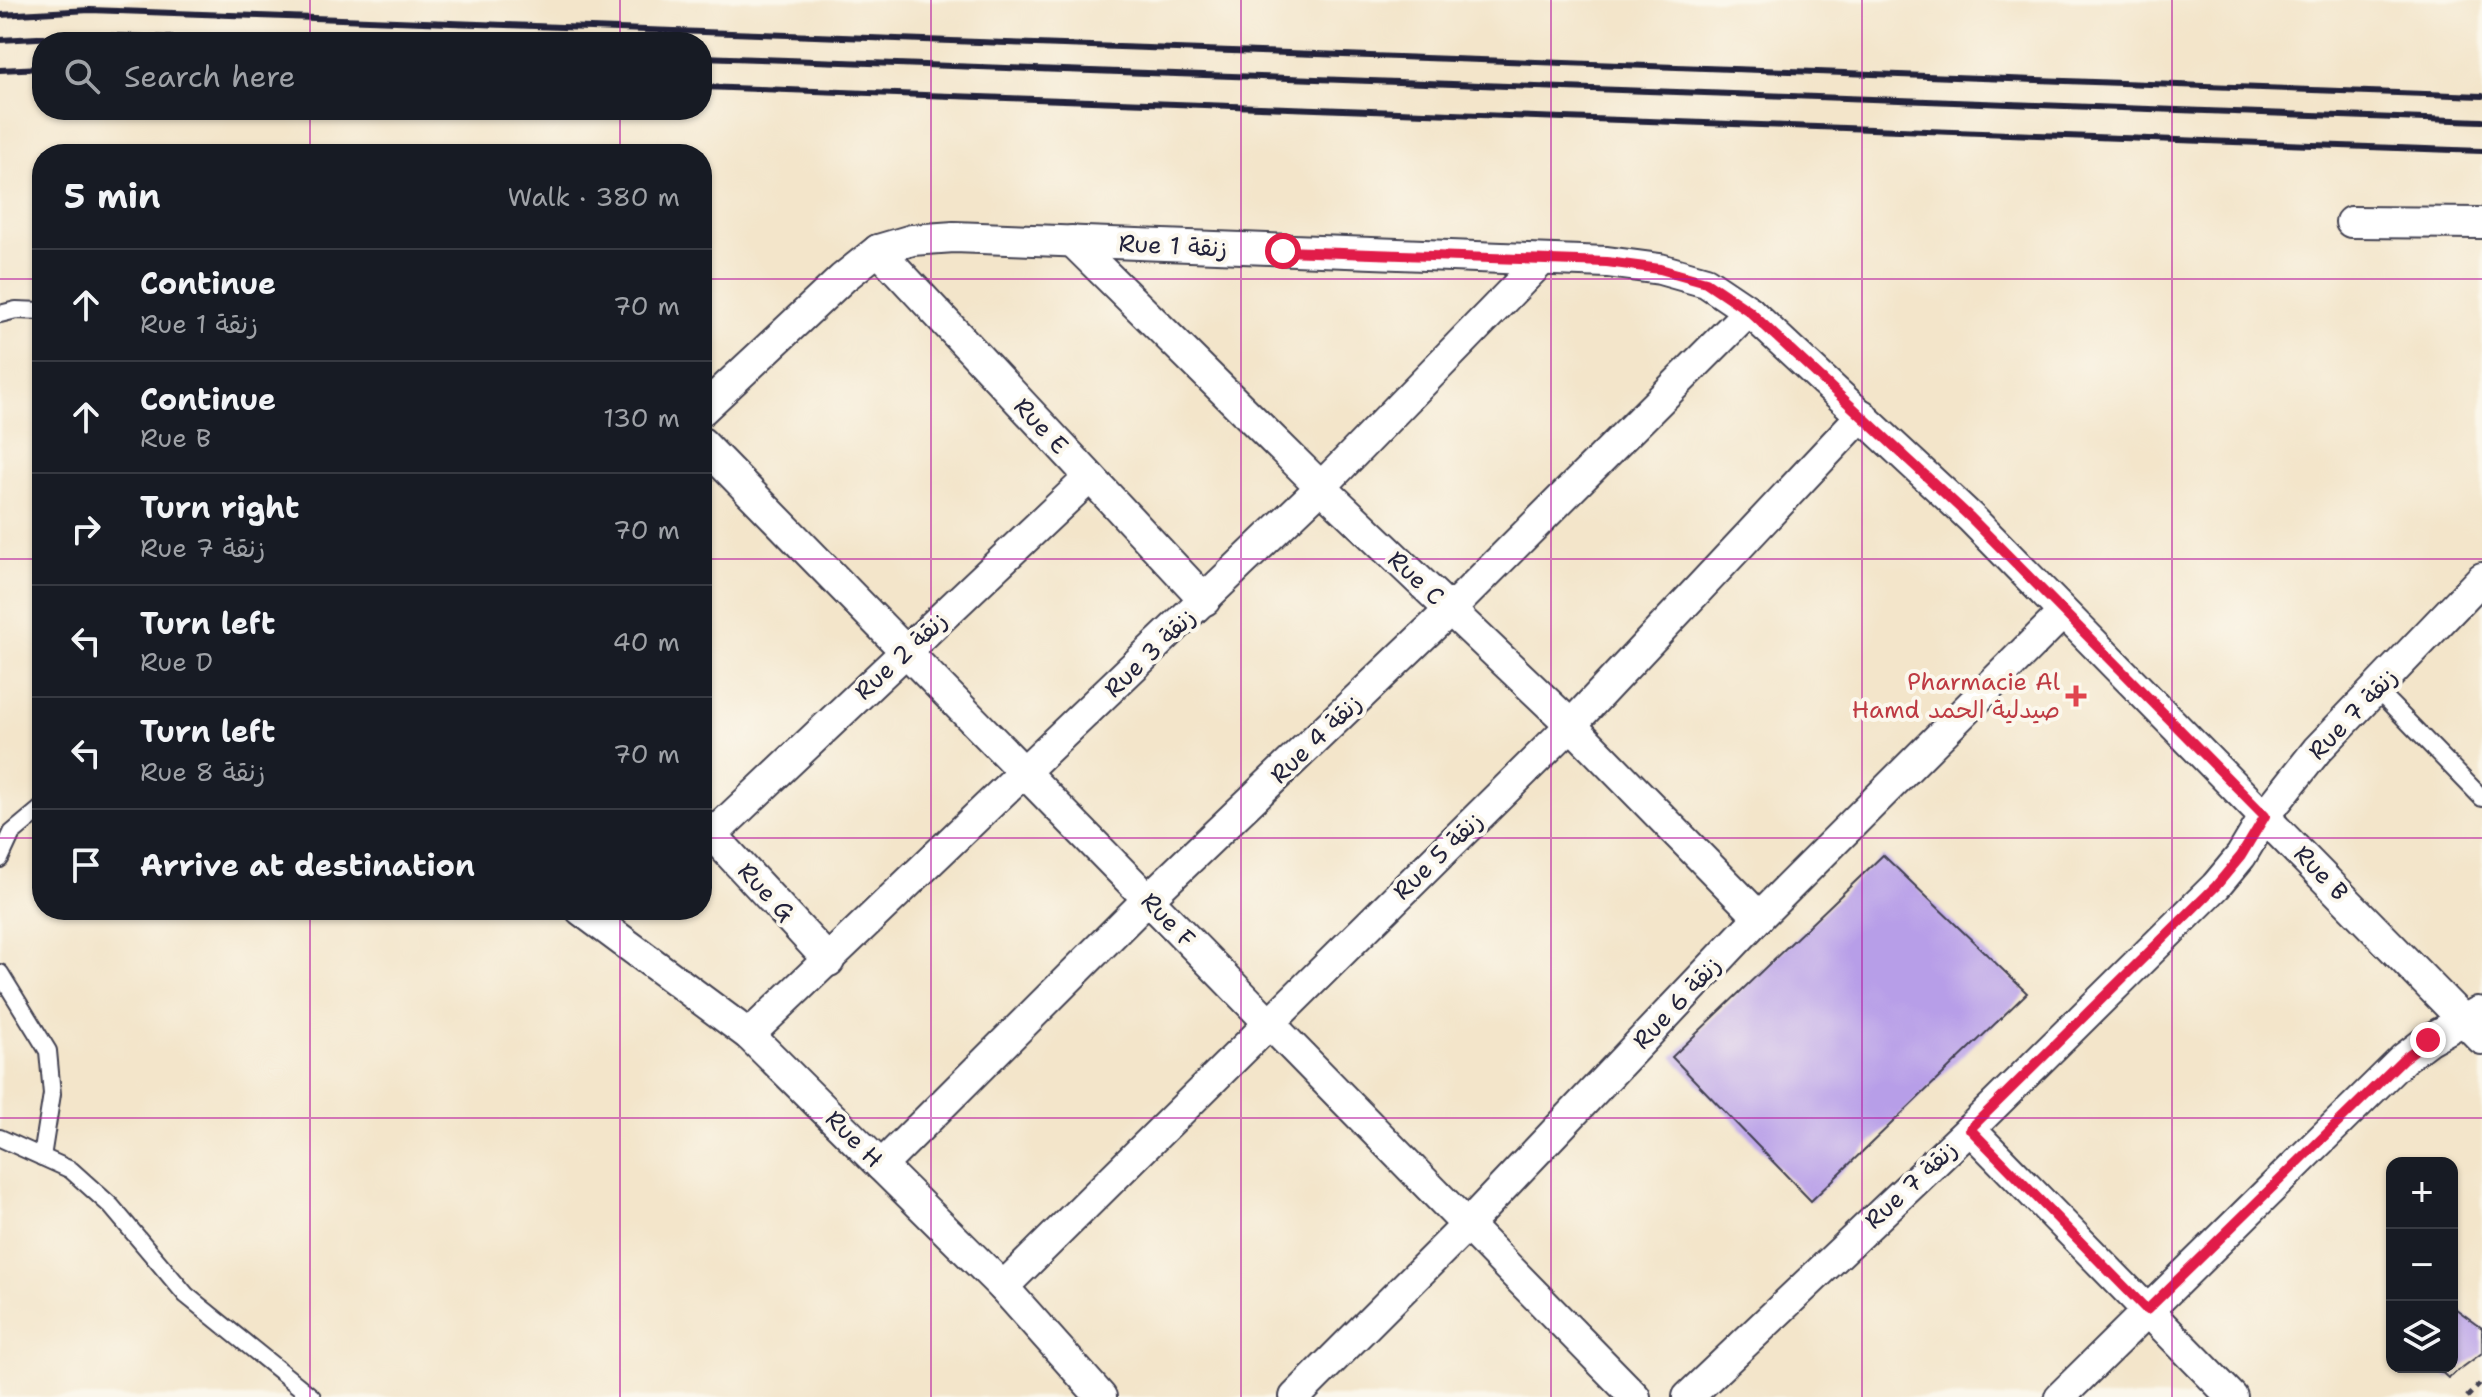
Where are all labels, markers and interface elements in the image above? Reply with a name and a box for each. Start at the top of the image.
search box [32,32,712,120]
icon: search [60,54,104,98]
text: Search here [124,56,295,97]
text: 5 min [64,173,161,219]
text: Walk · 380 m [507,179,680,214]
street label: Rue 1 زنقة [1118,227,1228,265]
route start [1265,233,1301,269]
text: Continue [140,263,276,304]
icon: ahead [64,283,108,327]
text: 70 m [613,288,680,323]
text: Rue 1 زنقة [140,306,258,341]
text: Continue [140,379,276,420]
street label: Rue E [1007,391,1075,461]
icon: ahead [64,395,108,439]
text: 130 m [603,400,680,435]
text: Rue B [140,420,211,455]
text: Turn right [140,487,299,528]
icon: right [64,507,108,551]
text: 70 m [613,512,680,547]
text: Rue 7 زنقة [140,530,265,565]
street label: Rue C [1381,544,1451,612]
street label: Rue 3 زنقة [1097,601,1203,705]
text: Turn left [140,603,275,644]
street label: Rue 2 زنقة [848,605,954,707]
icon: left [64,619,108,663]
text: 40 m [613,624,680,659]
text: Rue D [140,644,213,679]
street label: Rue 7 زنقة [2301,661,2405,767]
place label: Pharmacie Al Hamd صيدلية الحمد [1852,666,2061,726]
street label: Rue 4 زنقة [1263,687,1369,791]
marker: Pharmacie Al Hamd صيدلية الحمد [2067,687,2085,705]
text: Turn left [140,711,275,752]
icon: left [64,731,108,775]
text: 70 m [613,736,680,771]
text: Rue 8 زنقة [140,754,265,789]
street label: Rue 5 زنقة [1386,805,1490,907]
street label: Rue B [2287,838,2355,908]
icon: arrive [64,843,108,887]
text: Arrive at destination [140,845,475,886]
street label: Rue G [731,856,801,928]
street label: Rue F [1134,885,1202,955]
street label: Rue 6 زنقة [1626,950,1728,1056]
route end [2410,1022,2446,1058]
street label: Rue H [818,1103,890,1175]
street label: Rue 7 زنقة [1858,1134,1964,1236]
map controls [2386,1157,2458,1373]
button: + [2386,1157,2458,1229]
button: − [2386,1229,2458,1301]
button: layers [2386,1301,2458,1373]

